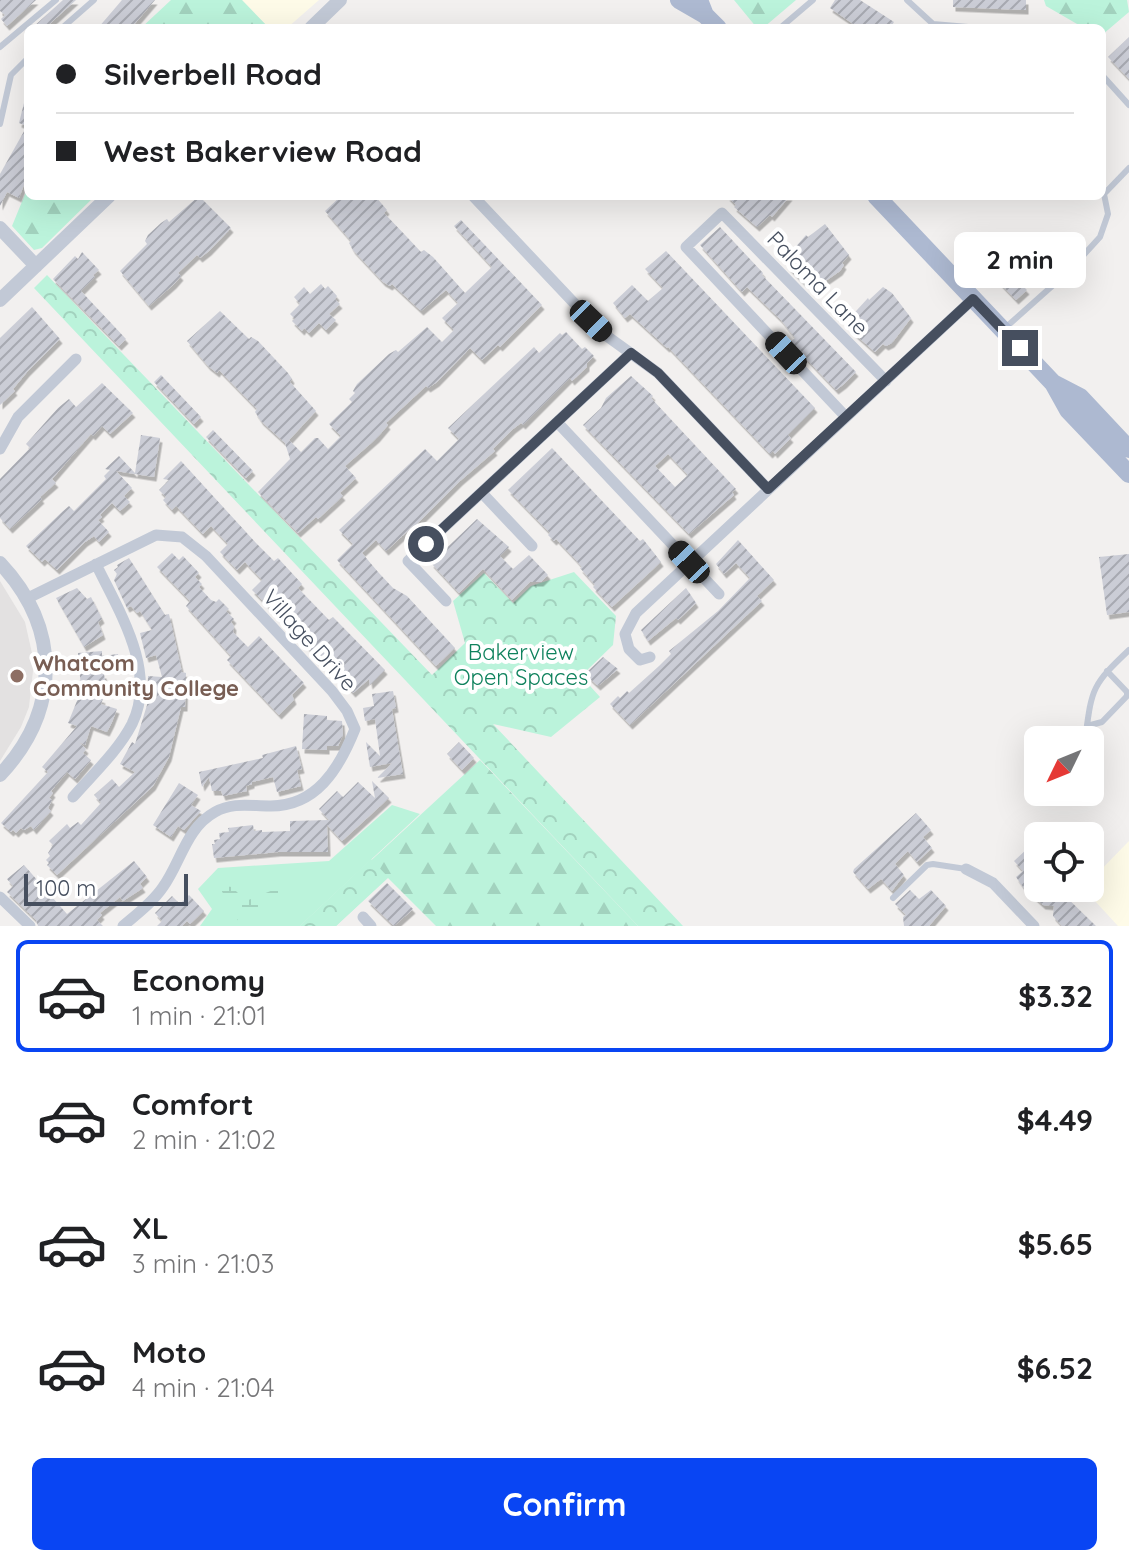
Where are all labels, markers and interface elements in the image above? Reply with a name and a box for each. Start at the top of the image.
text: Silverbell Road [104,55,322,93]
text: West Bakerview Road [104,132,422,170]
street label: Paloma Lane [761,225,875,341]
callout: 2 min [954,232,1086,288]
text: 2 min [986,243,1054,276]
car [565,296,617,346]
car [761,327,811,379]
route end [1002,330,1038,366]
route start [408,526,444,562]
car [664,536,714,588]
street label: Village Drive [257,583,363,697]
park label: Bakerview Open Spaces [454,638,588,691]
place label: Whatcom Community College [33,649,239,702]
marker: Whatcom Community College [8,667,26,685]
north arrow [1024,726,1104,806]
map controls [1024,726,1104,902]
button: locate [1024,822,1104,902]
scale bar [24,870,188,906]
text: 100 m [36,874,96,902]
icon: car [36,960,108,1032]
text: Economy [132,961,265,999]
text: $3.32 [1018,977,1093,1015]
text: 1 min · 21:01 [132,999,266,1032]
icon: car [36,1084,108,1156]
text: Comfort [132,1085,253,1123]
text: $4.49 [1017,1101,1093,1139]
text: 2 min · 21:02 [132,1123,276,1156]
icon: car [36,1208,108,1280]
text: XL [132,1209,169,1247]
text: $5.65 [1018,1225,1093,1263]
text: 3 min · 21:03 [132,1247,274,1280]
icon: car [36,1332,108,1404]
text: Moto [132,1333,206,1371]
text: $6.52 [1017,1349,1093,1387]
text: 4 min · 21:04 [132,1371,274,1404]
button: Confirm [32,1458,1097,1550]

